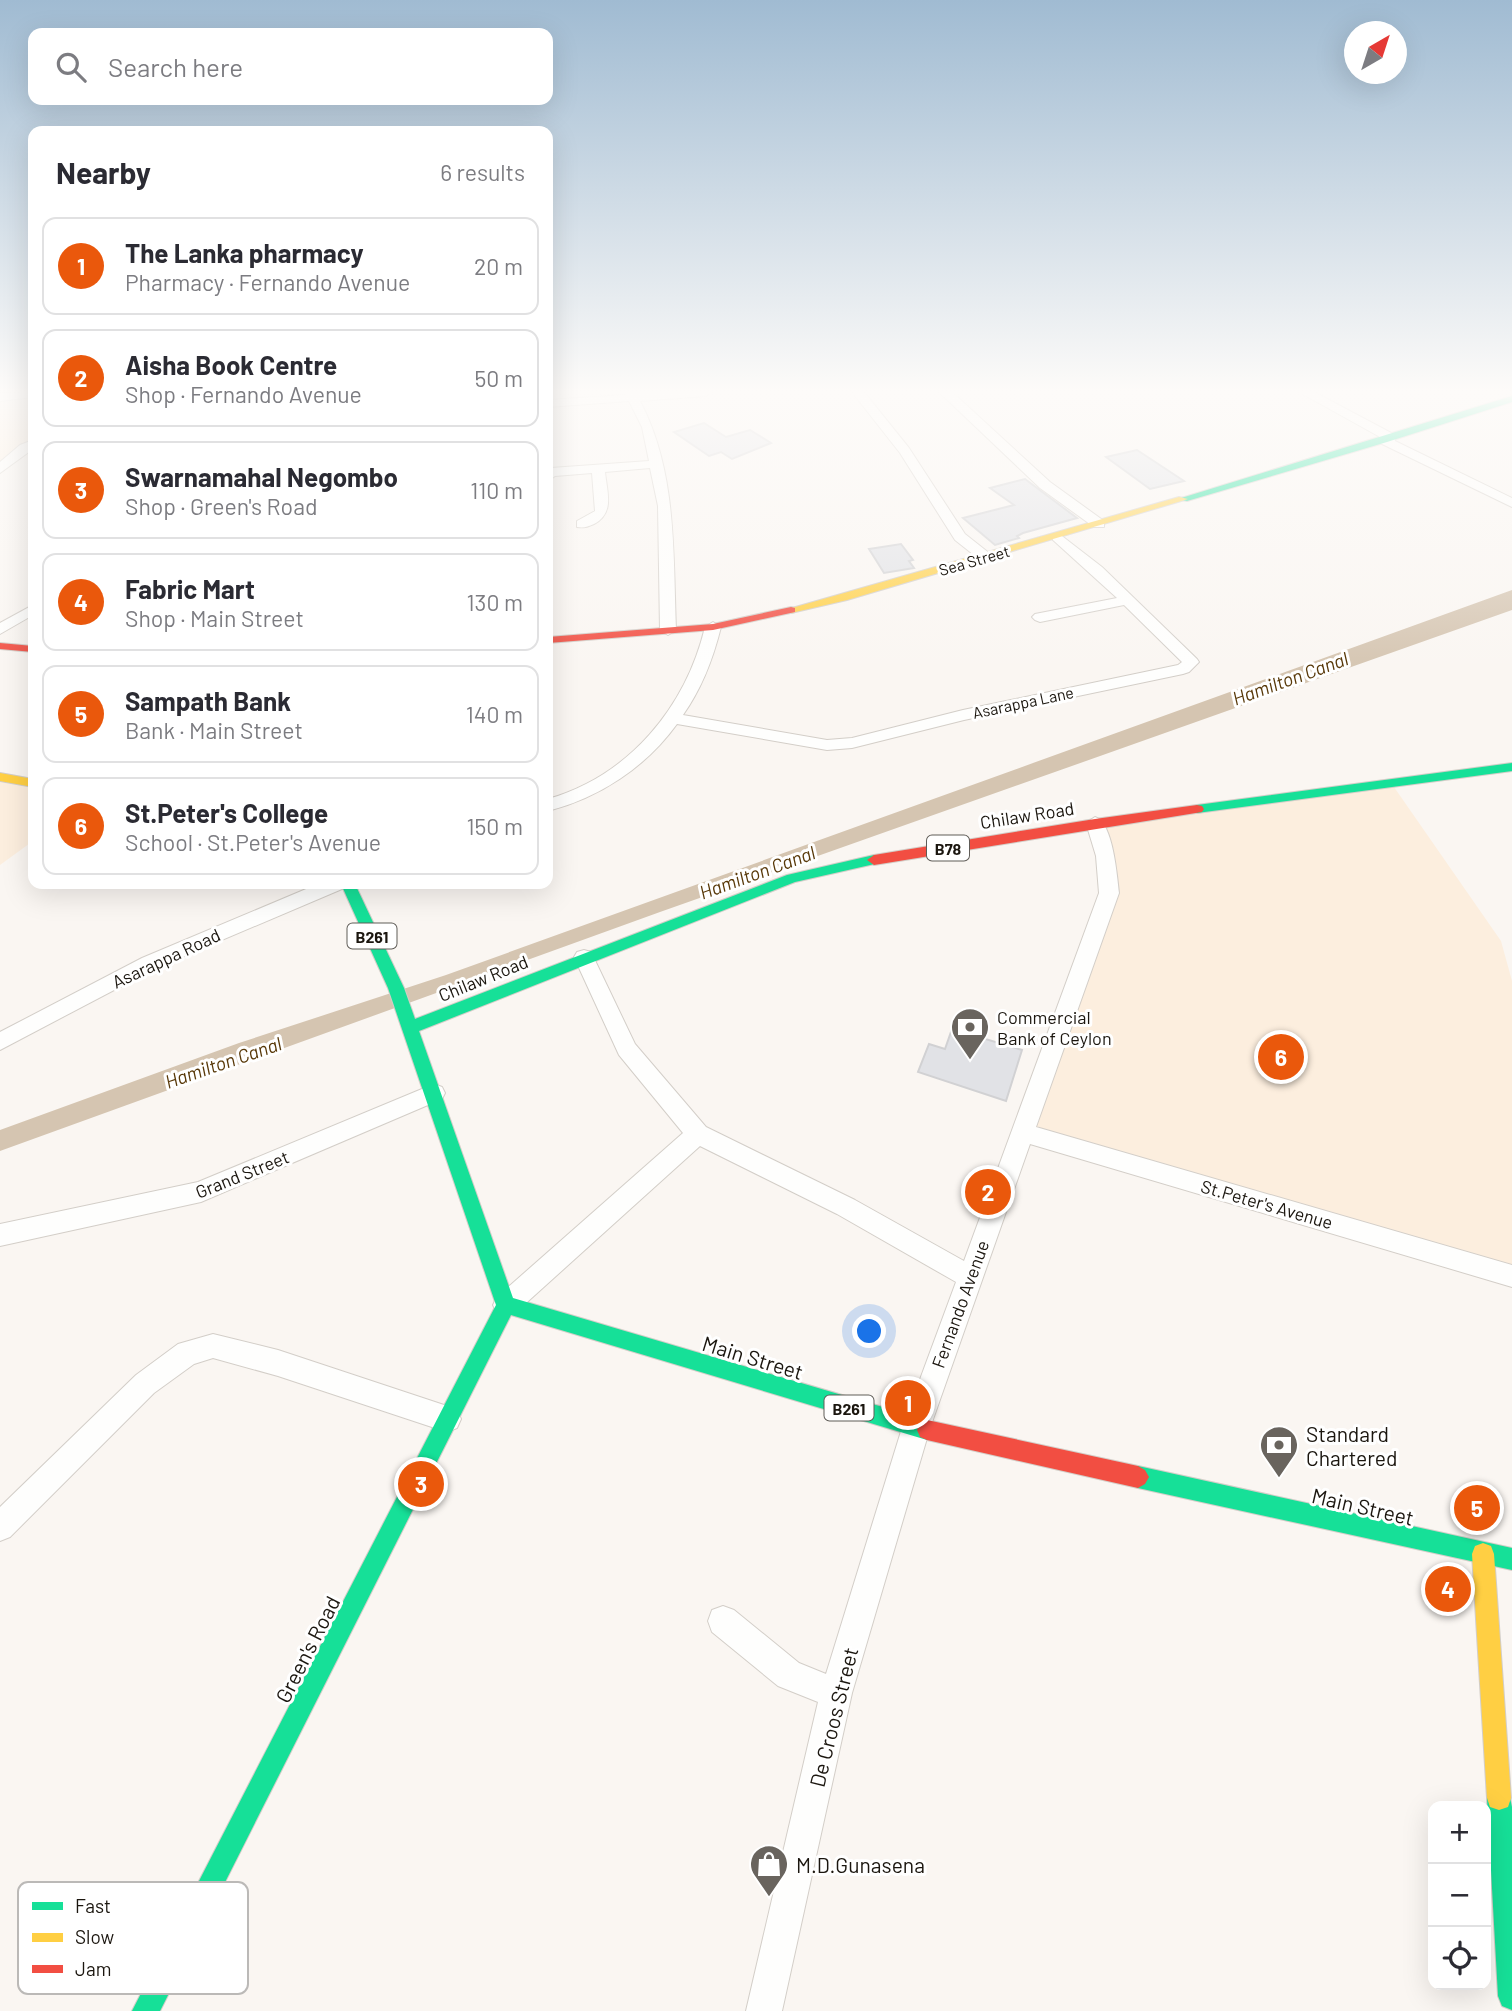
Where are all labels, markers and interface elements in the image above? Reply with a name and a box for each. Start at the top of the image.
north arrow [1344,21,1407,84]
search box [28,28,553,105]
icon: search [52,48,90,86]
text: Search here [108,51,243,82]
text: Nearby [56,154,151,190]
text: 6 results [440,158,525,186]
text: The Lanka pharmacy [125,237,364,268]
text: 1 [77,252,85,280]
text: 20 m [474,252,523,280]
text: Pharmacy · Fernando Avenue [125,268,410,296]
text: Aisha Book Centre [125,349,337,380]
text: 2 [75,364,87,392]
text: 50 m [475,364,523,392]
text: Shop · Fernando Avenue [125,380,362,408]
text: Swarnamahal Negombo [125,461,398,492]
text: 3 [75,476,87,504]
text: 110 m [470,476,523,504]
text: Shop · Green's Road [125,492,317,520]
street label: Sea Street [936,541,1012,579]
text: Fabric Mart [125,573,255,604]
text: 4 [74,588,88,616]
text: 130 m [466,588,523,616]
text: Shop · Main Street [125,604,304,632]
water label: Hamilton Canal [1229,646,1352,710]
street label: Asarappa Lane [971,682,1075,722]
text: Sampath Bank [125,685,291,716]
text: 5 [75,700,87,728]
text: 140 m [466,700,523,728]
text: Bank · Main Street [125,716,303,744]
text: St.Peter's College [125,797,328,828]
street label: Chilaw Road [978,797,1076,833]
text: 6 [75,812,87,840]
text: 150 m [467,812,523,840]
text: School · St.Peter's Avenue [125,828,381,856]
road number: B78 [927,835,969,860]
water label: Hamilton Canal [696,840,819,904]
street label: Asarappa Road [108,923,224,993]
road number: B261 [348,924,396,948]
street label: Chilaw Road [435,950,531,1006]
bank icon: Commercial Bank of Ceylon [949,1006,991,1061]
place label: Commercial Bank of Ceylon [997,1006,1112,1049]
water label: Hamilton Canal [162,1031,285,1093]
pin: 6 [1258,1031,1304,1083]
street label: Grand Street [192,1145,292,1203]
pin: 2 [965,1166,1011,1218]
street label: St.Peter's Avenue [1198,1175,1336,1233]
street label: Fernando Avenue [927,1237,993,1371]
your location [852,1314,886,1348]
street label: Main Street [700,1330,806,1384]
pin: 1 [885,1377,931,1429]
road number: B261 [824,1396,874,1420]
place label: Standard Chartered [1306,1421,1397,1470]
bank icon: Standard Chartered [1258,1424,1300,1479]
pin: 3 [398,1458,444,1510]
street label: Main Street [1310,1482,1416,1530]
pin: 5 [1454,1482,1500,1534]
pin: 4 [1425,1563,1471,1615]
street label: Green's Road [269,1591,345,1707]
street label: De Croos Street [804,1645,862,1789]
map controls [1428,1801,1491,1990]
button: + [1428,1801,1491,1864]
shop icon: M.D.Gunasena [748,1843,790,1898]
place label: M.D.Gunasena [796,1852,925,1877]
button: − [1428,1864,1491,1927]
legend [18,1882,248,1994]
text: Fast [75,1894,111,1917]
text: Slow [75,1925,114,1948]
button: locate [1428,1927,1491,1990]
text: Jam [75,1957,111,1980]

